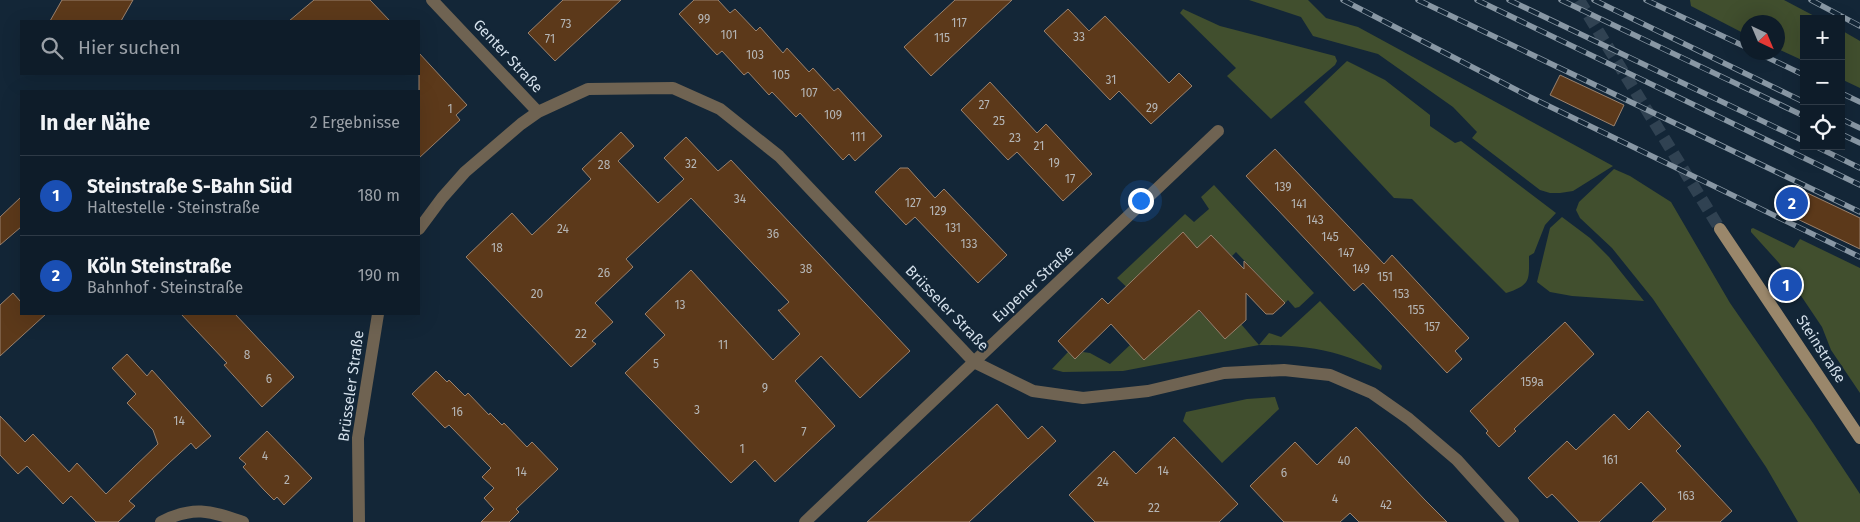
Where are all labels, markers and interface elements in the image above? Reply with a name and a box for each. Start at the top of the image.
house number: 99 [698,12,710,26]
north arrow [1740,15,1785,60]
map controls [1800,15,1845,150]
button: + [1800,15,1845,60]
street label: Genter Straße [469,16,547,96]
house number: 117 [951,16,967,30]
house number: 73 [560,17,572,31]
search box [20,20,420,75]
house number: 101 [721,28,737,42]
house number: 33 [1073,30,1085,44]
house number: 115 [934,31,950,45]
house number: 71 [545,32,555,46]
icon: search [38,34,66,62]
text: Hier suchen [78,36,181,59]
house number: 103 [746,48,764,62]
button: − [1800,60,1845,105]
house number: 105 [772,68,790,82]
house number: 31 [1106,73,1116,87]
house number: 107 [801,86,817,100]
house number: 27 [978,98,990,112]
house number: 29 [1146,101,1158,115]
house number: 1 [447,102,453,116]
button: locate [1800,105,1845,150]
house number: 109 [824,108,842,122]
text: In der Nähe [40,110,150,136]
text: 2 Ergebnisse [310,113,400,132]
house number: 25 [993,114,1005,128]
house number: 111 [850,130,866,144]
house number: 23 [1009,131,1021,145]
house number: 21 [1034,139,1044,153]
house number: 19 [1048,156,1060,170]
house number: 32 [685,157,697,171]
house number: 28 [598,158,611,172]
house number: 17 [1065,172,1075,186]
text: Steinstraße S-Bahn Süd [87,175,292,198]
house number: 139 [1274,180,1292,194]
pin: 2 [1776,184,1808,222]
text: 1 [52,186,60,205]
text: 180 m [357,186,400,205]
your location [1128,188,1154,214]
house number: 34 [734,192,747,206]
house number: 127 [905,196,921,210]
house number: 141 [1291,197,1307,211]
text: Haltestelle · Steinstraße [87,198,260,217]
house number: 129 [929,204,947,218]
house number: 143 [1306,213,1324,227]
house number: 131 [945,221,961,235]
house number: 24 [557,222,570,236]
house number: 36 [767,227,779,241]
house number: 145 [1321,230,1339,244]
house number: 133 [960,237,978,251]
house number: 18 [491,241,503,255]
street label: Eupener Straße [989,242,1077,326]
house number: 147 [1338,246,1354,260]
text: Köln Steinstraße [87,255,231,278]
street label: Brüsseler Straße [902,261,992,355]
house number: 38 [800,262,813,276]
house number: 149 [1352,262,1370,276]
text: 2 [52,266,60,285]
text: 190 m [358,266,400,285]
house number: 26 [598,266,610,280]
pin: 1 [1770,266,1802,304]
house number: 151 [1377,270,1393,284]
text: Bahnhof · Steinstraße [87,278,243,297]
house number: 20 [531,287,544,301]
house number: 153 [1392,287,1410,301]
house number: 13 [674,298,686,312]
house number: 155 [1407,303,1425,317]
street label: Steinstraße [1792,312,1850,386]
house number: 157 [1424,320,1440,334]
house number: 22 [575,327,587,341]
street label: Brüsseler Straße [334,329,368,443]
house number: 11 [718,338,728,352]
house number: 8 [244,348,251,362]
house number: 5 [653,357,659,371]
house number: 6 [266,372,272,386]
house number: 159a [1520,375,1544,389]
house number: 9 [762,381,768,395]
house number: 3 [694,403,700,417]
house number: 16 [451,405,463,419]
house number: 14 [173,414,185,428]
house number: 7 [801,425,807,439]
house number: 1 [739,442,745,456]
house number: 4 [262,449,269,463]
house number: 161 [1602,453,1618,467]
house number: 40 [1337,454,1351,468]
house number: 14 [1157,464,1169,478]
house number: 14 [515,465,527,479]
house number: 6 [1281,466,1287,480]
house number: 2 [284,473,290,487]
house number: 24 [1097,475,1110,489]
house number: 163 [1677,489,1695,503]
house number: 4 [1332,492,1339,506]
house number: 42 [1380,498,1392,512]
house number: 22 [1148,501,1160,515]

